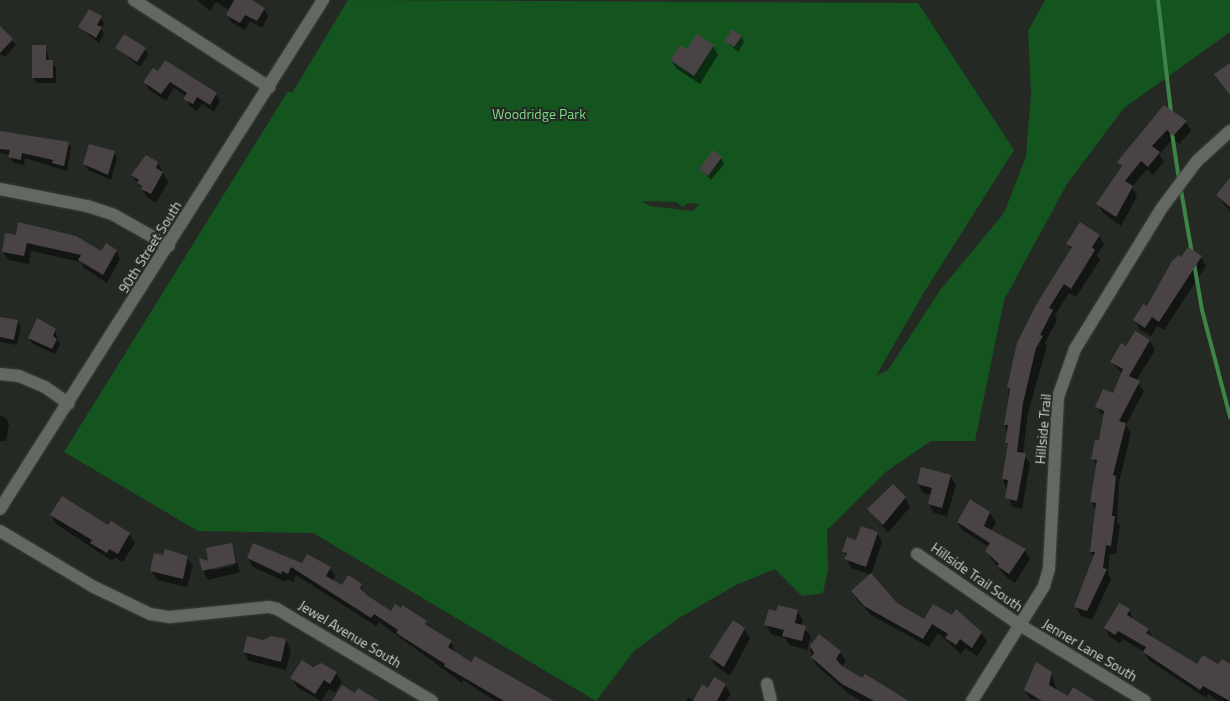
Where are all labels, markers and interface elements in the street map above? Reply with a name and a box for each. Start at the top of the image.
park label: Woodridge Park [492,106,586,122]
street label: 90th Street South [115,198,185,296]
street label: Hillside Trail [1032,393,1054,465]
street label: Hillside Trail South [928,539,1026,615]
street label: Jewel Avenue South [296,597,404,671]
street label: Jenner Lane South [1040,615,1140,685]

